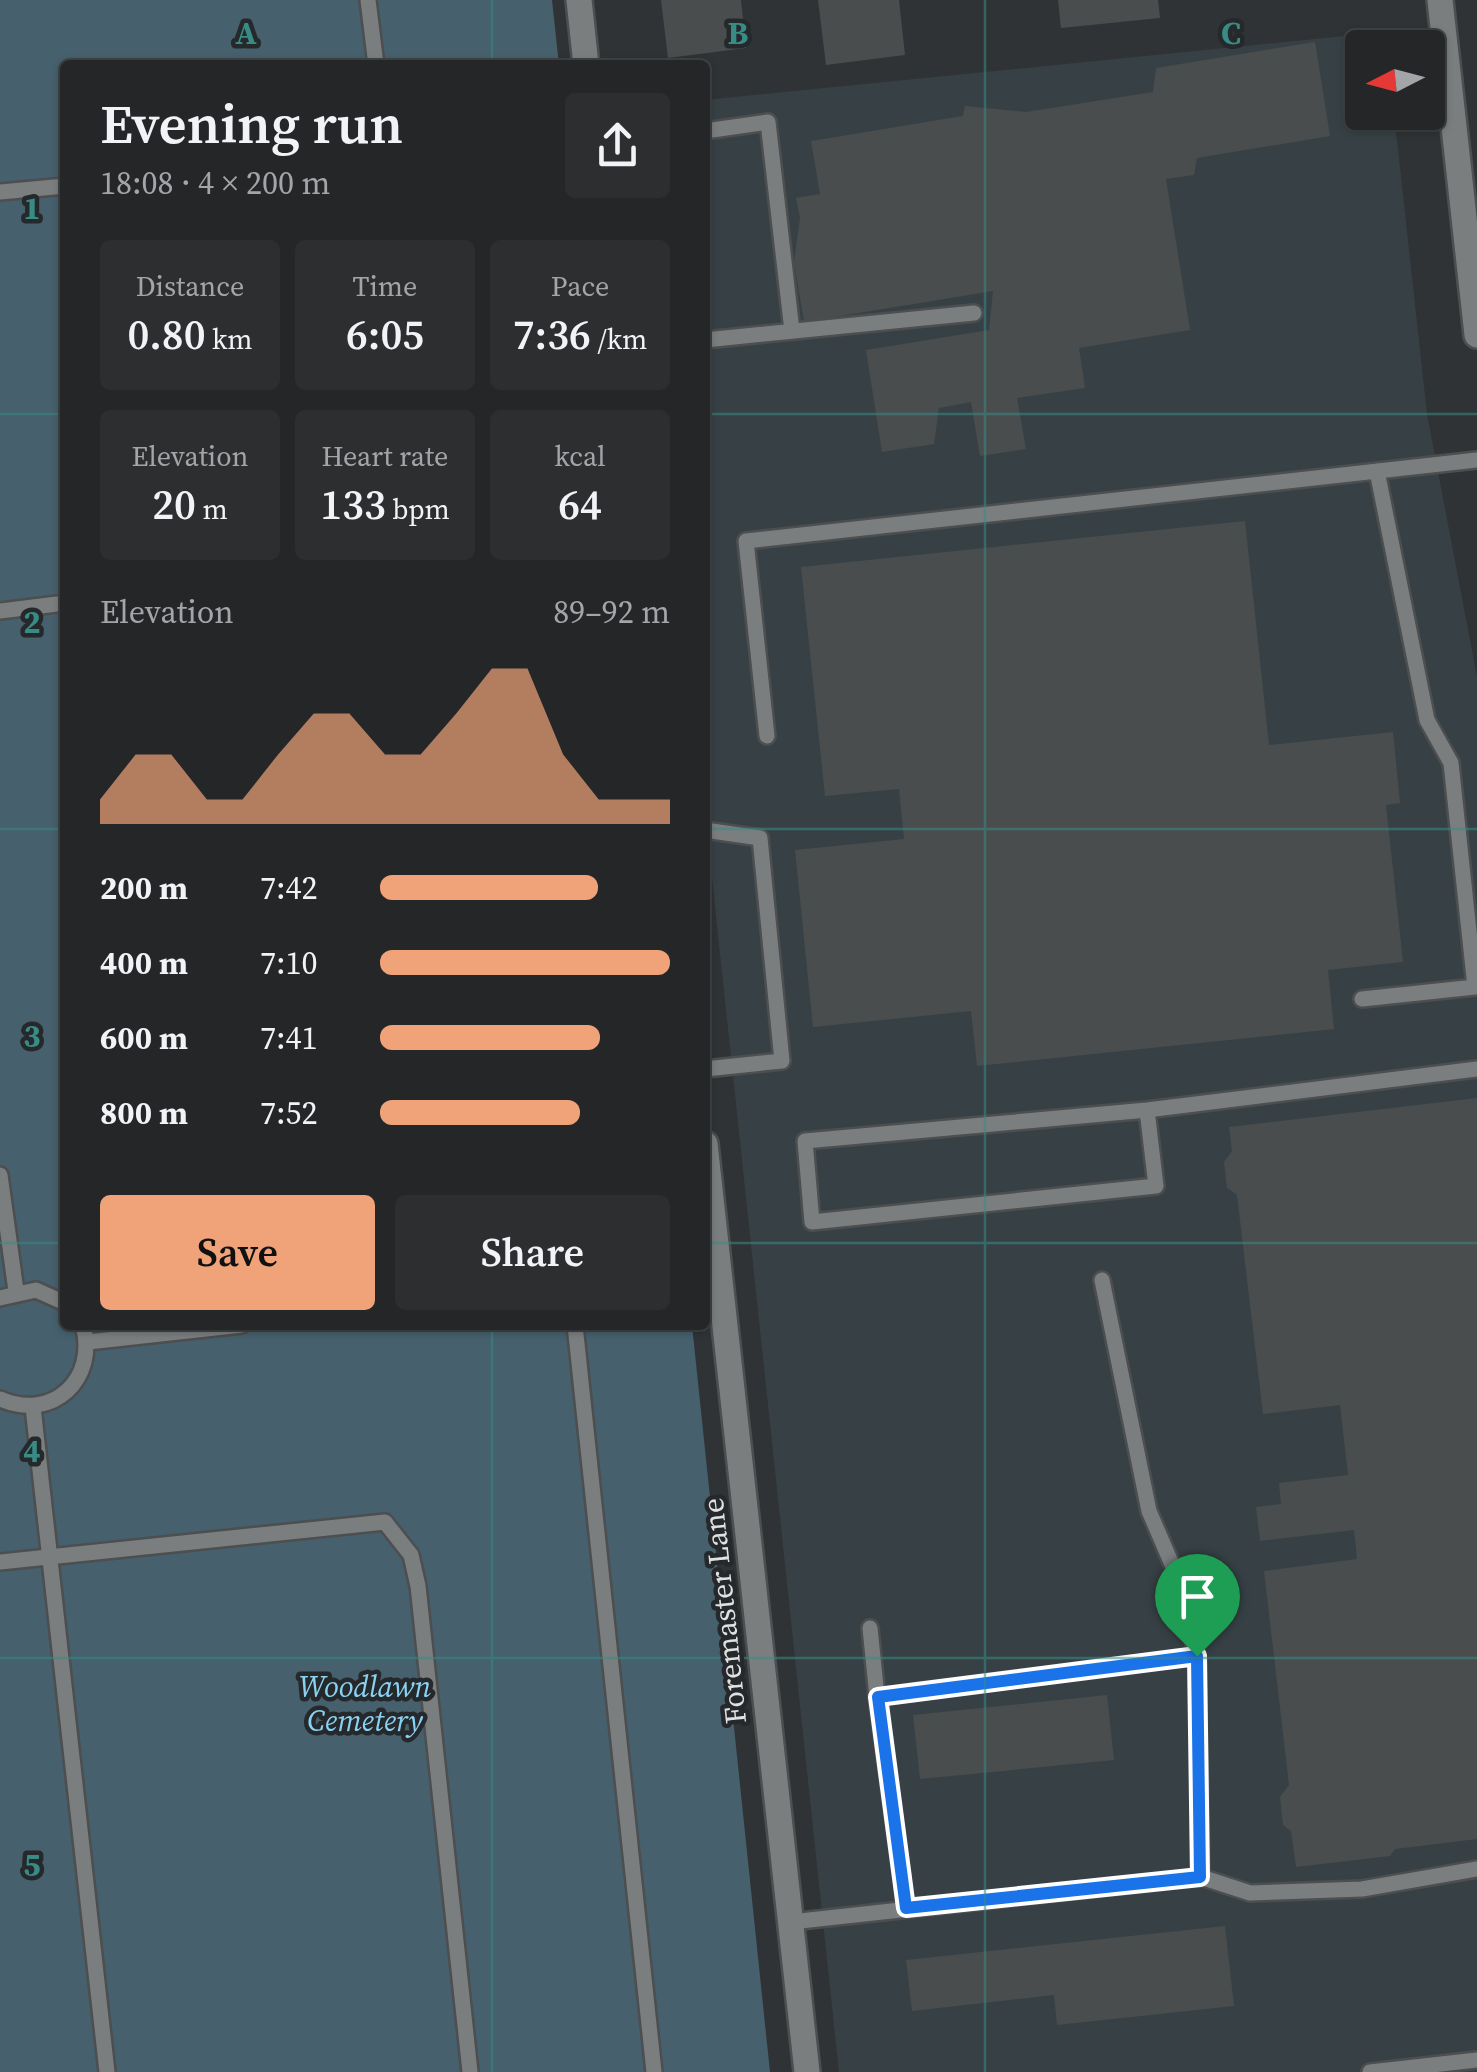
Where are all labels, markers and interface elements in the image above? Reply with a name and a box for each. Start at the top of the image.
text: A [235,11,257,55]
text: B [728,11,749,55]
text: C [1221,11,1241,55]
north arrow [1345,30,1445,130]
map controls [1345,30,1445,130]
text: Evening run [100,86,403,161]
button: share [565,93,670,198]
text: 18:08 · 4 × 200 m [100,161,330,205]
text: 1 [23,186,41,230]
text: Distance [136,267,244,305]
text: Time [353,267,417,305]
text: Pace [551,267,609,305]
text: 0.80 [127,305,206,363]
text: 6:05 [346,305,424,363]
text: 7:36 [513,305,591,363]
text: km [206,320,253,358]
text: /km [591,320,647,358]
text: Elevation [132,437,248,475]
text: Heart rate [322,437,448,475]
text: kcal [554,437,606,475]
text: 20 [152,475,196,533]
text: 133 [320,475,386,533]
text: 64 [558,475,602,533]
text: m [196,490,228,528]
text: bpm [386,490,450,528]
text: Elevation [100,590,234,634]
text: 89–92 m [553,590,670,634]
text: 2 [23,600,41,644]
text: 200 m [100,866,188,910]
text: 7:42 [260,866,318,910]
text: 400 m [100,941,188,985]
text: 7:10 [260,941,318,985]
text: 3 [23,1014,41,1058]
text: 600 m [100,1016,188,1060]
text: 7:41 [260,1016,318,1060]
text: 800 m [100,1091,188,1135]
text: 7:52 [260,1091,318,1135]
button: Save [100,1195,375,1310]
button: Share [395,1195,670,1310]
text: 4 [23,1429,41,1473]
street label: Foremaster Lane [692,1496,756,1726]
pin [1155,1554,1240,1657]
icon: arrive [1170,1569,1225,1624]
park label: Woodlawn Cemetery [299,1666,431,1741]
text: 5 [23,1843,41,1887]

